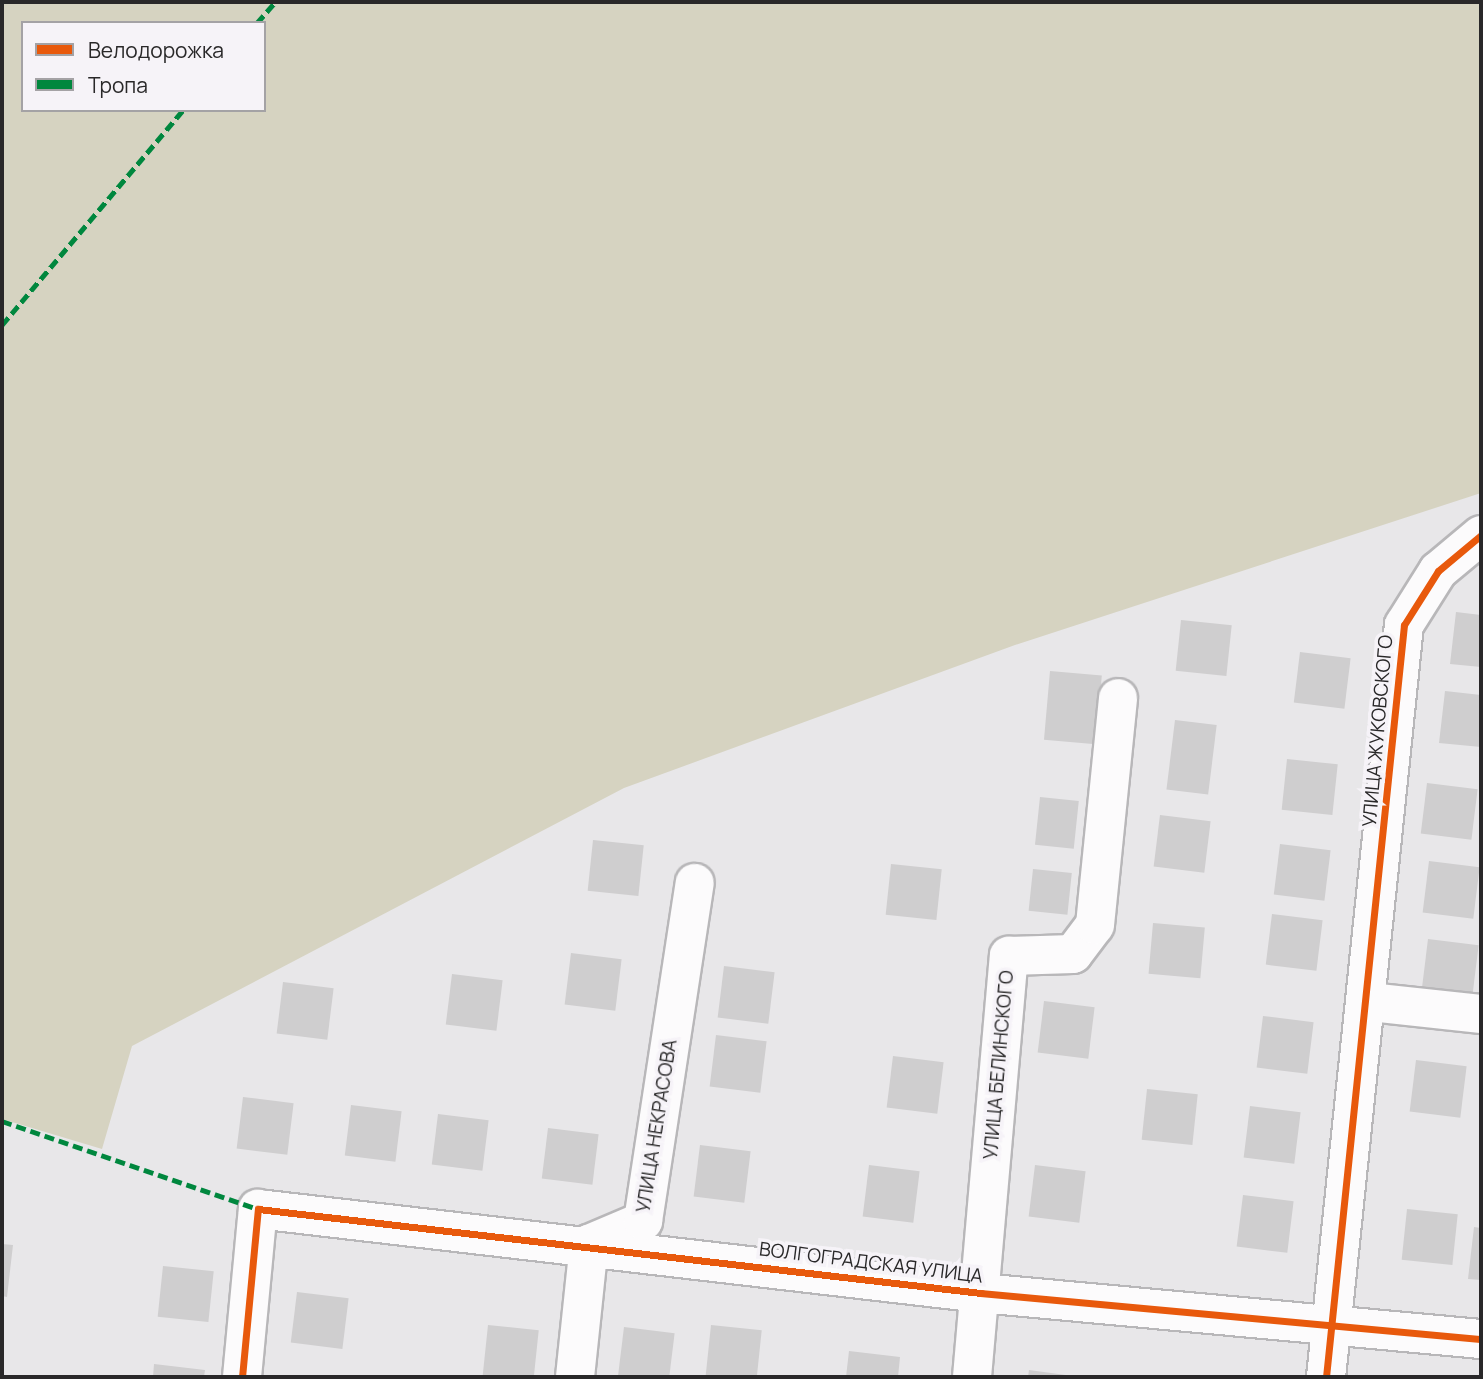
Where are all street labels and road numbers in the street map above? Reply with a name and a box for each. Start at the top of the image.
street label: УЛИЦА ЖУКОВСКОГО [1358,634,1398,828]
street label: УЛИЦА БЕЛИНСКОГО [979,970,1019,1160]
street label: УЛИЦА НЕКРАСОВА [632,1038,682,1214]
street label: ВОЛГОГРАДСКАЯ УЛИЦА [758,1238,984,1288]

